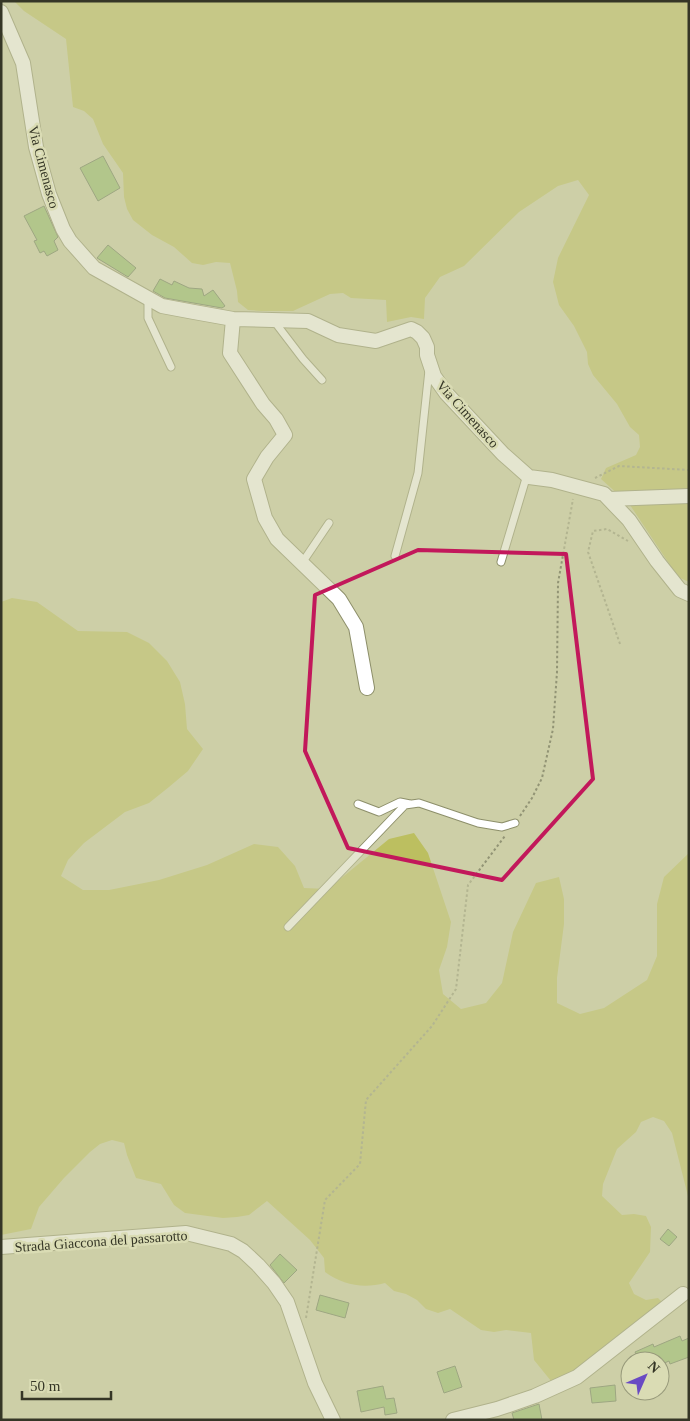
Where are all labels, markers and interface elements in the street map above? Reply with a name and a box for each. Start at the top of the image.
street label: Via Cimenasco [25,124,62,210]
street label: Via Cimenasco [434,378,502,451]
street label: Strada Giaccona del passarotto [14,1228,188,1255]
north arrow [620,1351,670,1401]
text: N [645,1358,663,1376]
scale bar [22,1368,111,1400]
text: 50 m [30,1378,61,1394]

